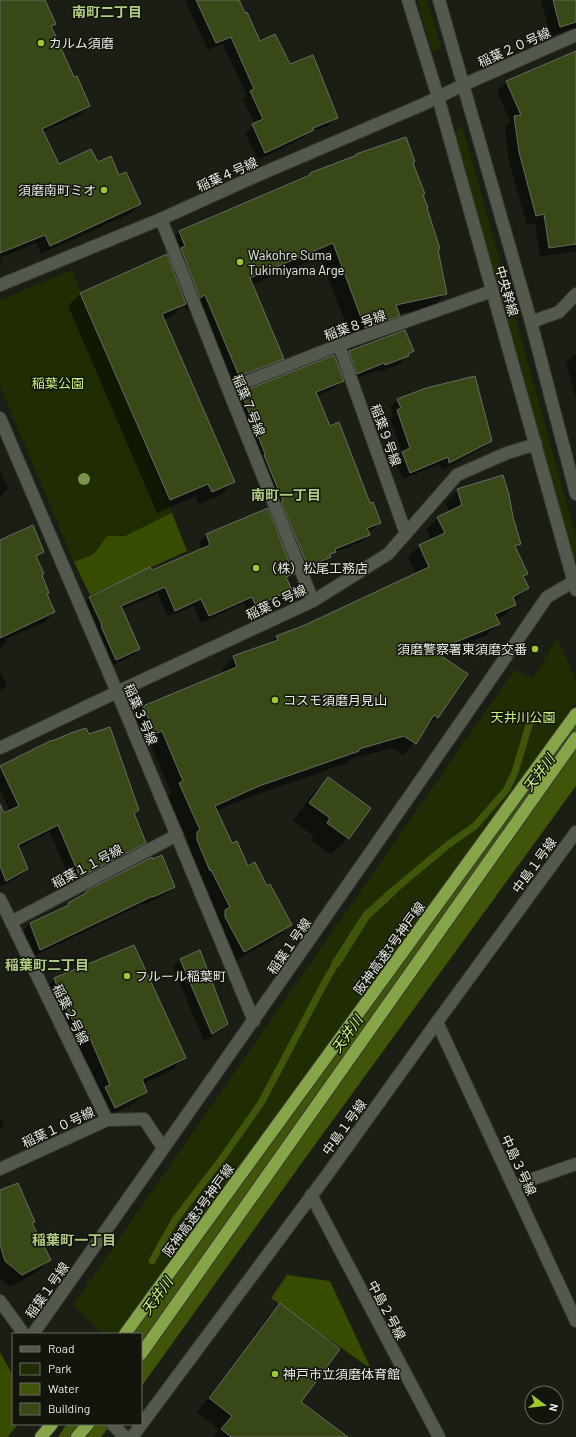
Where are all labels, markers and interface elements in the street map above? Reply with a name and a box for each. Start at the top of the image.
district label: 南町二丁目 [72,3,142,20]
street label: 稲葉２０号線 [475,24,553,70]
place label: カルム須磨 [49,35,114,51]
marker: カルム須磨 [36,38,46,48]
street label: 稲葉４号線 [194,153,260,195]
place label: 須磨南町ミオ [18,182,96,198]
marker: 須磨南町ミオ [99,185,109,195]
place label: Wakohre Suma Tukimiyama Arge [248,247,345,278]
marker: Wakohre Suma Tukimiyama Arge [235,257,245,267]
street label: 中央幹線 [492,264,522,318]
street label: 稲葉８号線 [322,306,388,344]
street label: 稲葉７号線 [229,372,269,438]
park label: 稲葉公園 [32,375,84,391]
street label: 稲葉９号線 [367,402,405,468]
district label: 南町一丁目 [251,486,321,503]
place label: （株）松尾工務店 [264,560,368,576]
marker: （株）松尾工務店 [251,563,261,573]
street label: 稲葉６号線 [243,581,309,623]
place label: 須磨警察署東須磨交番 [397,641,527,657]
marker: 須磨警察署東須磨交番 [530,644,540,654]
street label: 稲葉３号線 [121,681,161,747]
place label: コスモ須磨月見山 [283,692,387,708]
marker: コスモ須磨月見山 [270,695,280,705]
park label: 天井川公園 [490,709,556,725]
water label: 天井川 [519,749,559,795]
street label: 中島１号線 [508,834,560,896]
street label: 稲葉１１号線 [49,841,125,891]
street label: 阪神高速3号神戸線 [350,899,428,997]
street label: 稲葉１号線 [264,915,314,977]
district label: 稲葉町二丁目 [5,956,89,973]
place label: フルール稲葉町 [135,968,226,984]
marker: フルール稲葉町 [122,971,132,981]
street label: 稲葉２号線 [50,981,92,1047]
water label: 天井川 [327,1010,367,1056]
street label: 中島１号線 [318,1096,370,1158]
street label: 稲葉１０号線 [19,1103,97,1151]
street label: 中島３号線 [498,1132,540,1198]
street label: 阪神高速3号神戸線 [159,1161,237,1259]
district label: 稲葉町一丁目 [32,1231,116,1248]
street label: 稲葉１号線 [22,1259,72,1321]
water label: 天井川 [137,1272,177,1318]
street label: 中島２号線 [365,1278,409,1342]
legend [12,1333,142,1425]
text: Road [48,1341,75,1355]
text: Park [48,1361,72,1375]
place label: 神戸市立須磨体育館 [283,1366,400,1382]
marker: 神戸市立須磨体育館 [270,1369,280,1379]
text: Water [48,1381,80,1395]
north arrow [524,1385,564,1425]
text: Building [48,1401,90,1415]
text: N [547,1402,561,1413]

